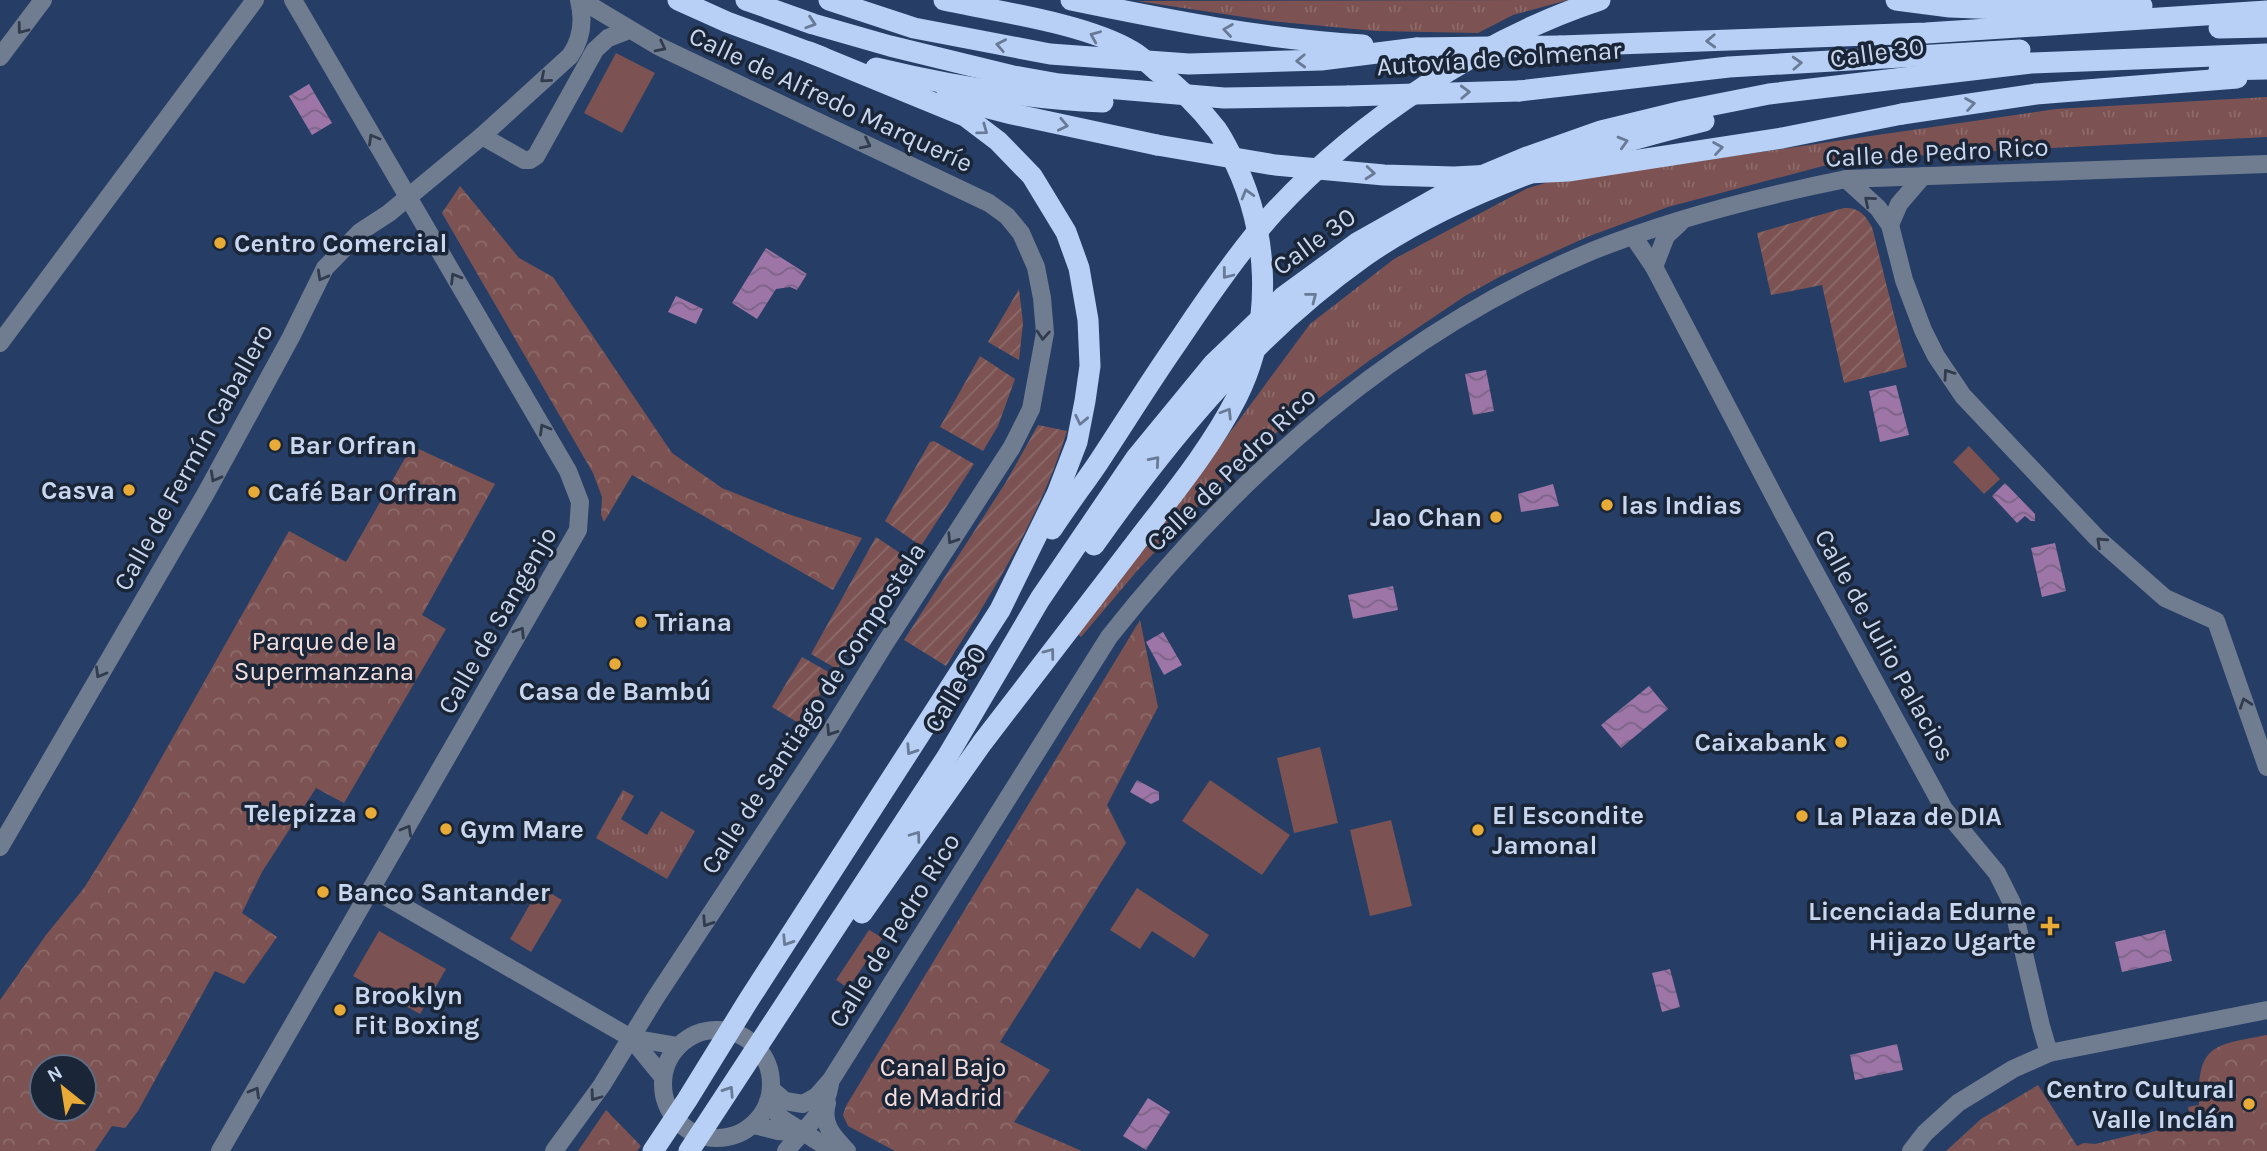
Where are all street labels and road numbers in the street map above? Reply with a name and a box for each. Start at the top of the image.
street label: Calle de Alfredo Marqueríe [684,20,978,179]
street label: Calle 30 [1828,31,1926,74]
street label: Autovía de Colmenar [1376,34,1623,83]
street label: Calle de Pedro Rico [1825,131,2049,174]
street label: Calle 30 [1267,201,1362,282]
street label: Calle de Fermín Caballero [107,318,280,596]
street label: Calle de Pedro Rico [1140,381,1323,558]
street label: Calle de Sangenjo [431,521,564,719]
street label: Calle de Julio Palacios [1808,524,1961,767]
street label: Calle de Santiago de Compostela [694,537,932,880]
street label: Calle 30 [918,641,993,738]
street label: Calle de Pedro Rico [822,827,967,1033]

